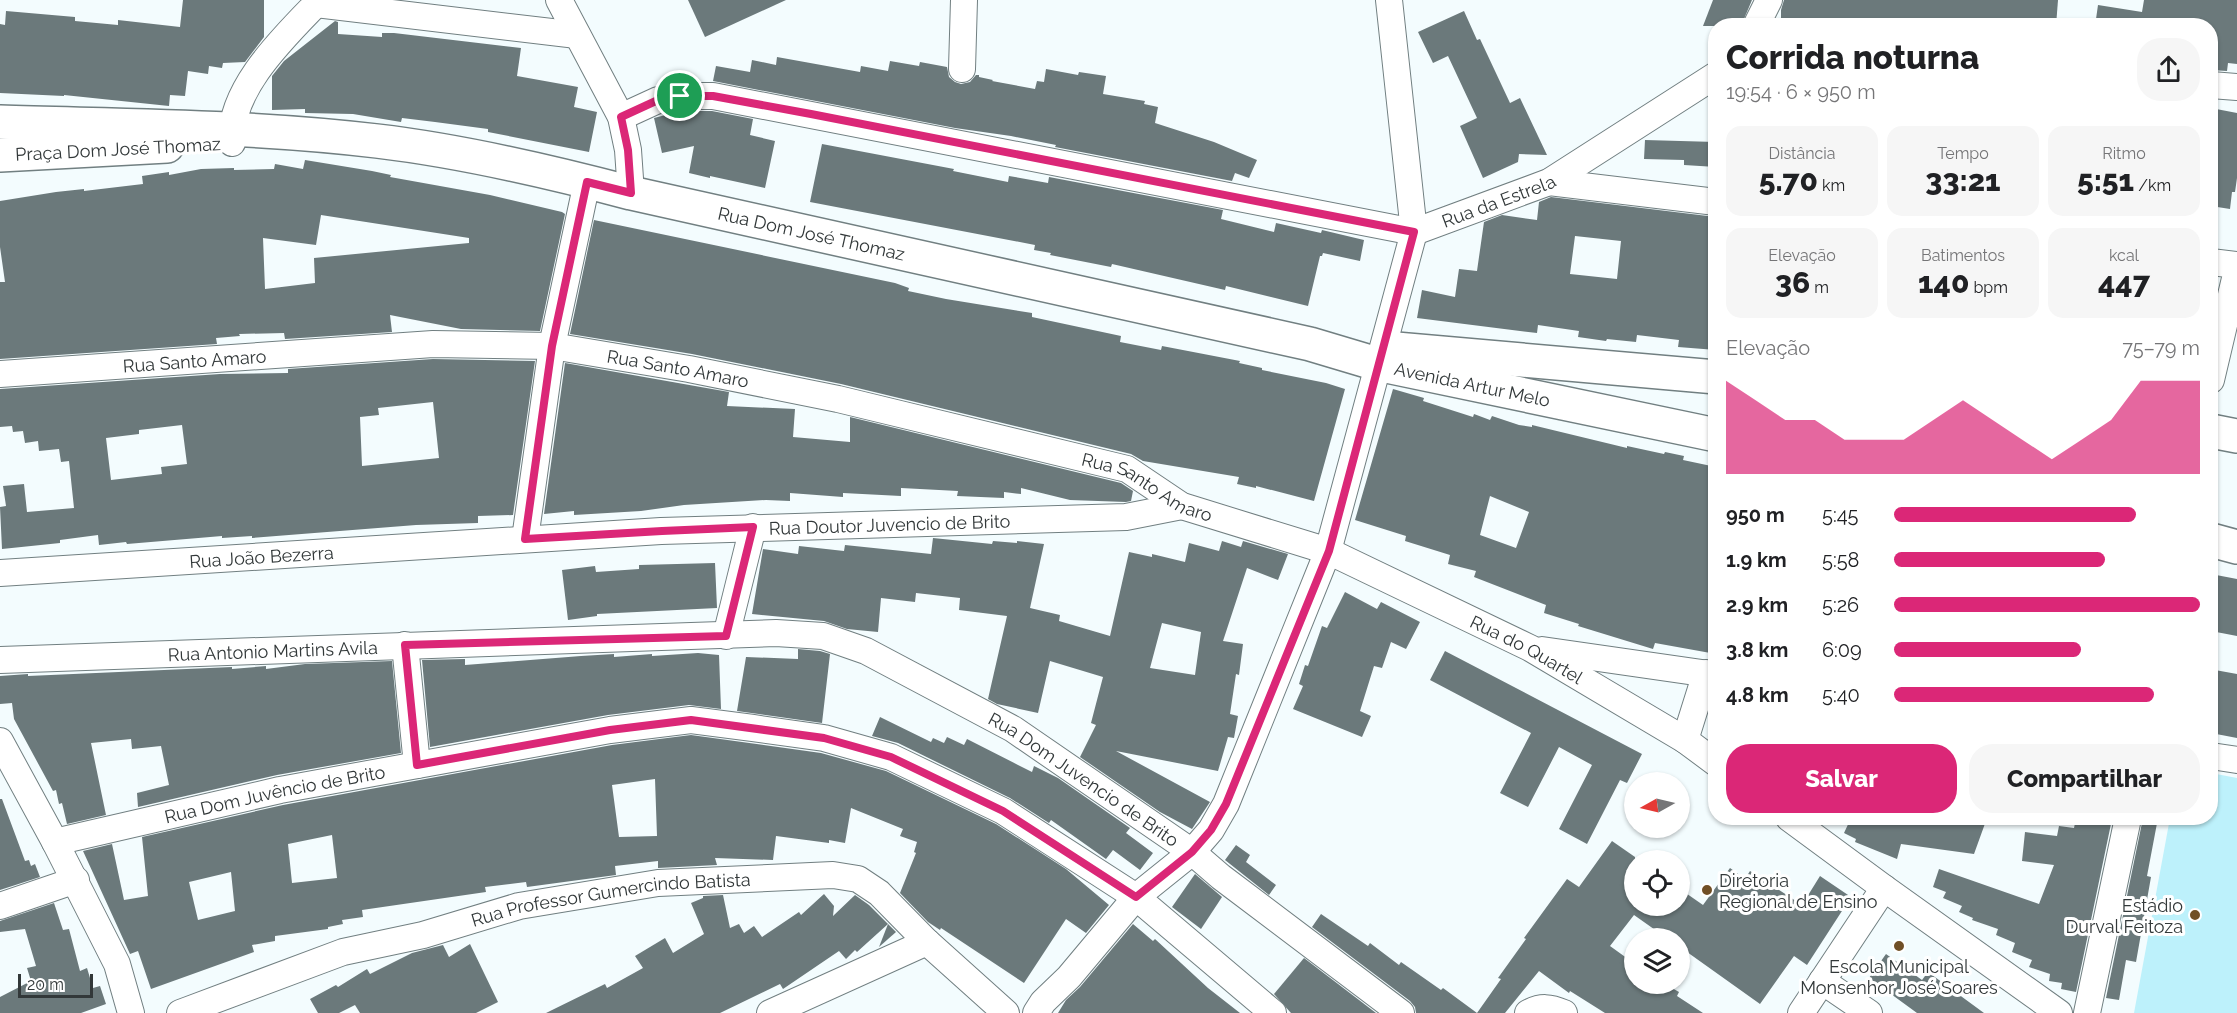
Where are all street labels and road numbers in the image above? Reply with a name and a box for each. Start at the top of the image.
street label: Praça Dom José Thomaz [15,133,221,165]
street label: Rua da Estrela [1439,170,1559,231]
street label: Rua Dom José Thomaz [716,202,907,264]
street label: Rua Santo Amaro [122,345,267,376]
street label: Rua Santo Amaro [606,345,751,391]
street label: Avenida Artur Melo [1393,357,1552,411]
street label: Rua Santo Amaro [1080,448,1215,525]
street label: Rua Doutor Juvencio de Brito [768,510,1011,538]
street label: Rua João Bezerra [189,541,334,571]
street label: Rua do Quartel [1467,610,1587,688]
street label: Rua Antonio Martins Avila [168,636,378,665]
street label: Rua Dom Juvencio de Brito [985,708,1183,851]
street label: Rua Dom Juvêncio de Brito [162,761,387,827]
street label: Rua Professor Gumercindo Batista [468,868,751,930]

